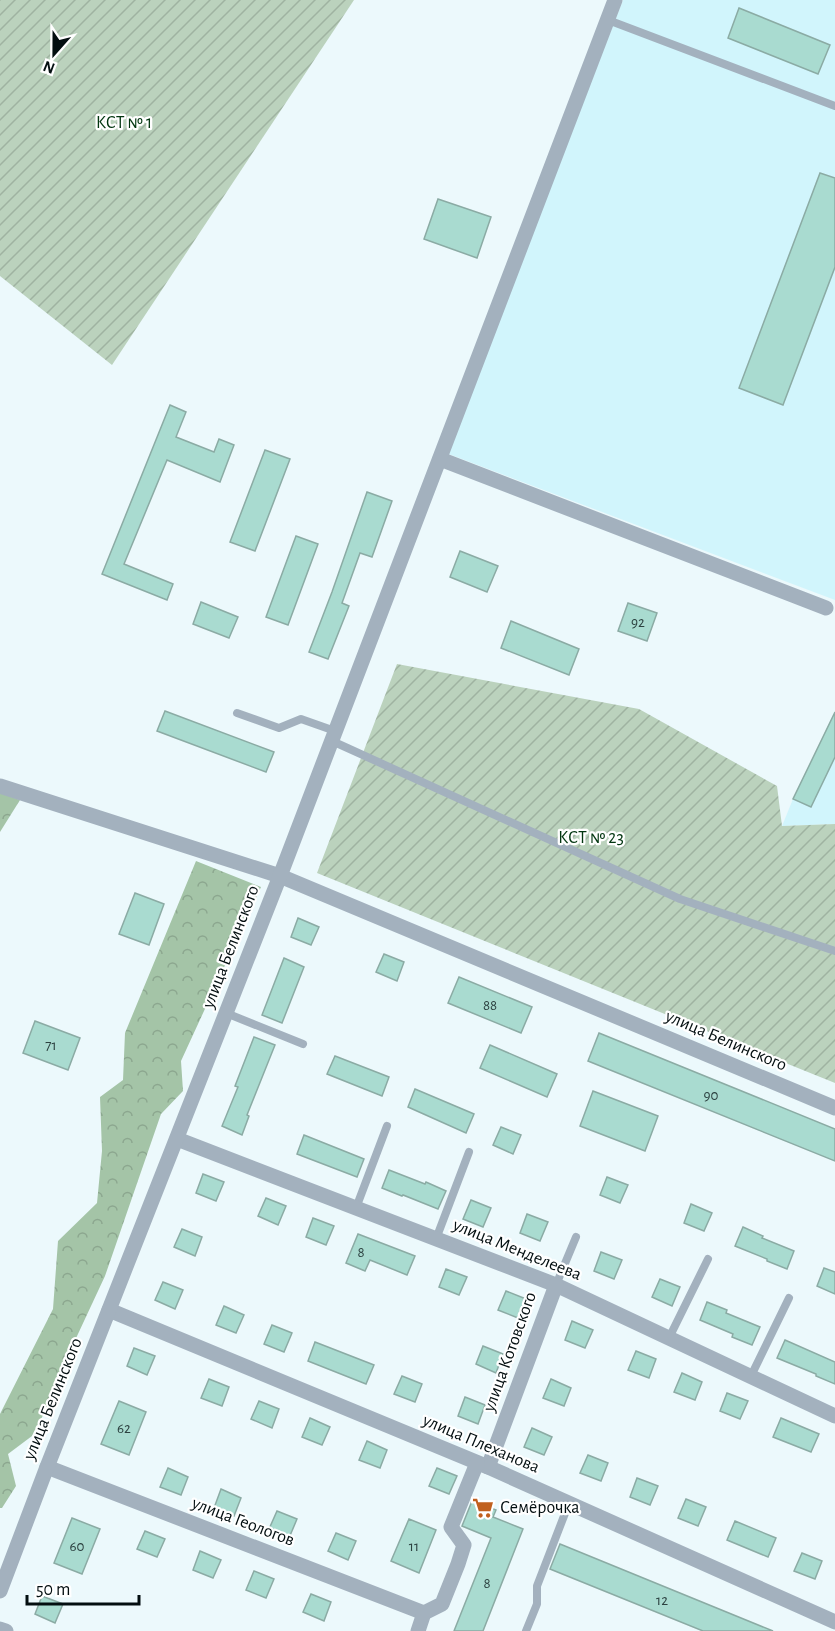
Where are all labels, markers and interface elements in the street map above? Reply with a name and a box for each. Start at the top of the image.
north arrow [24,24,84,84]
text: N [41,58,57,77]
park label: КСТ № 1 [96,114,152,132]
house number: 92 [631,615,645,630]
park label: КСТ № 23 [558,829,624,847]
street label: улица Белинского [199,883,263,1012]
house number: 88 [483,998,497,1013]
street label: улица Белинского [662,1007,789,1075]
house number: 71 [45,1038,57,1053]
house number: 90 [704,1088,719,1103]
street label: улица Менделеева [449,1216,584,1284]
house number: 8 [357,1245,365,1260]
street label: улица Котовского [480,1290,540,1415]
street label: улица Белинского [20,1335,86,1463]
street label: улица Плеханова [419,1411,542,1477]
house number: 62 [117,1421,131,1436]
street label: улица Геологов [188,1494,297,1550]
supermarket icon: Семёрочка [471,1496,495,1520]
place label: Семёрочка [500,1499,580,1517]
house number: 60 [70,1539,85,1554]
house number: 11 [409,1539,419,1554]
scale bar [27,1568,140,1606]
house number: 8 [483,1576,491,1591]
text: 50 m [36,1581,70,1599]
house number: 12 [656,1593,668,1608]

